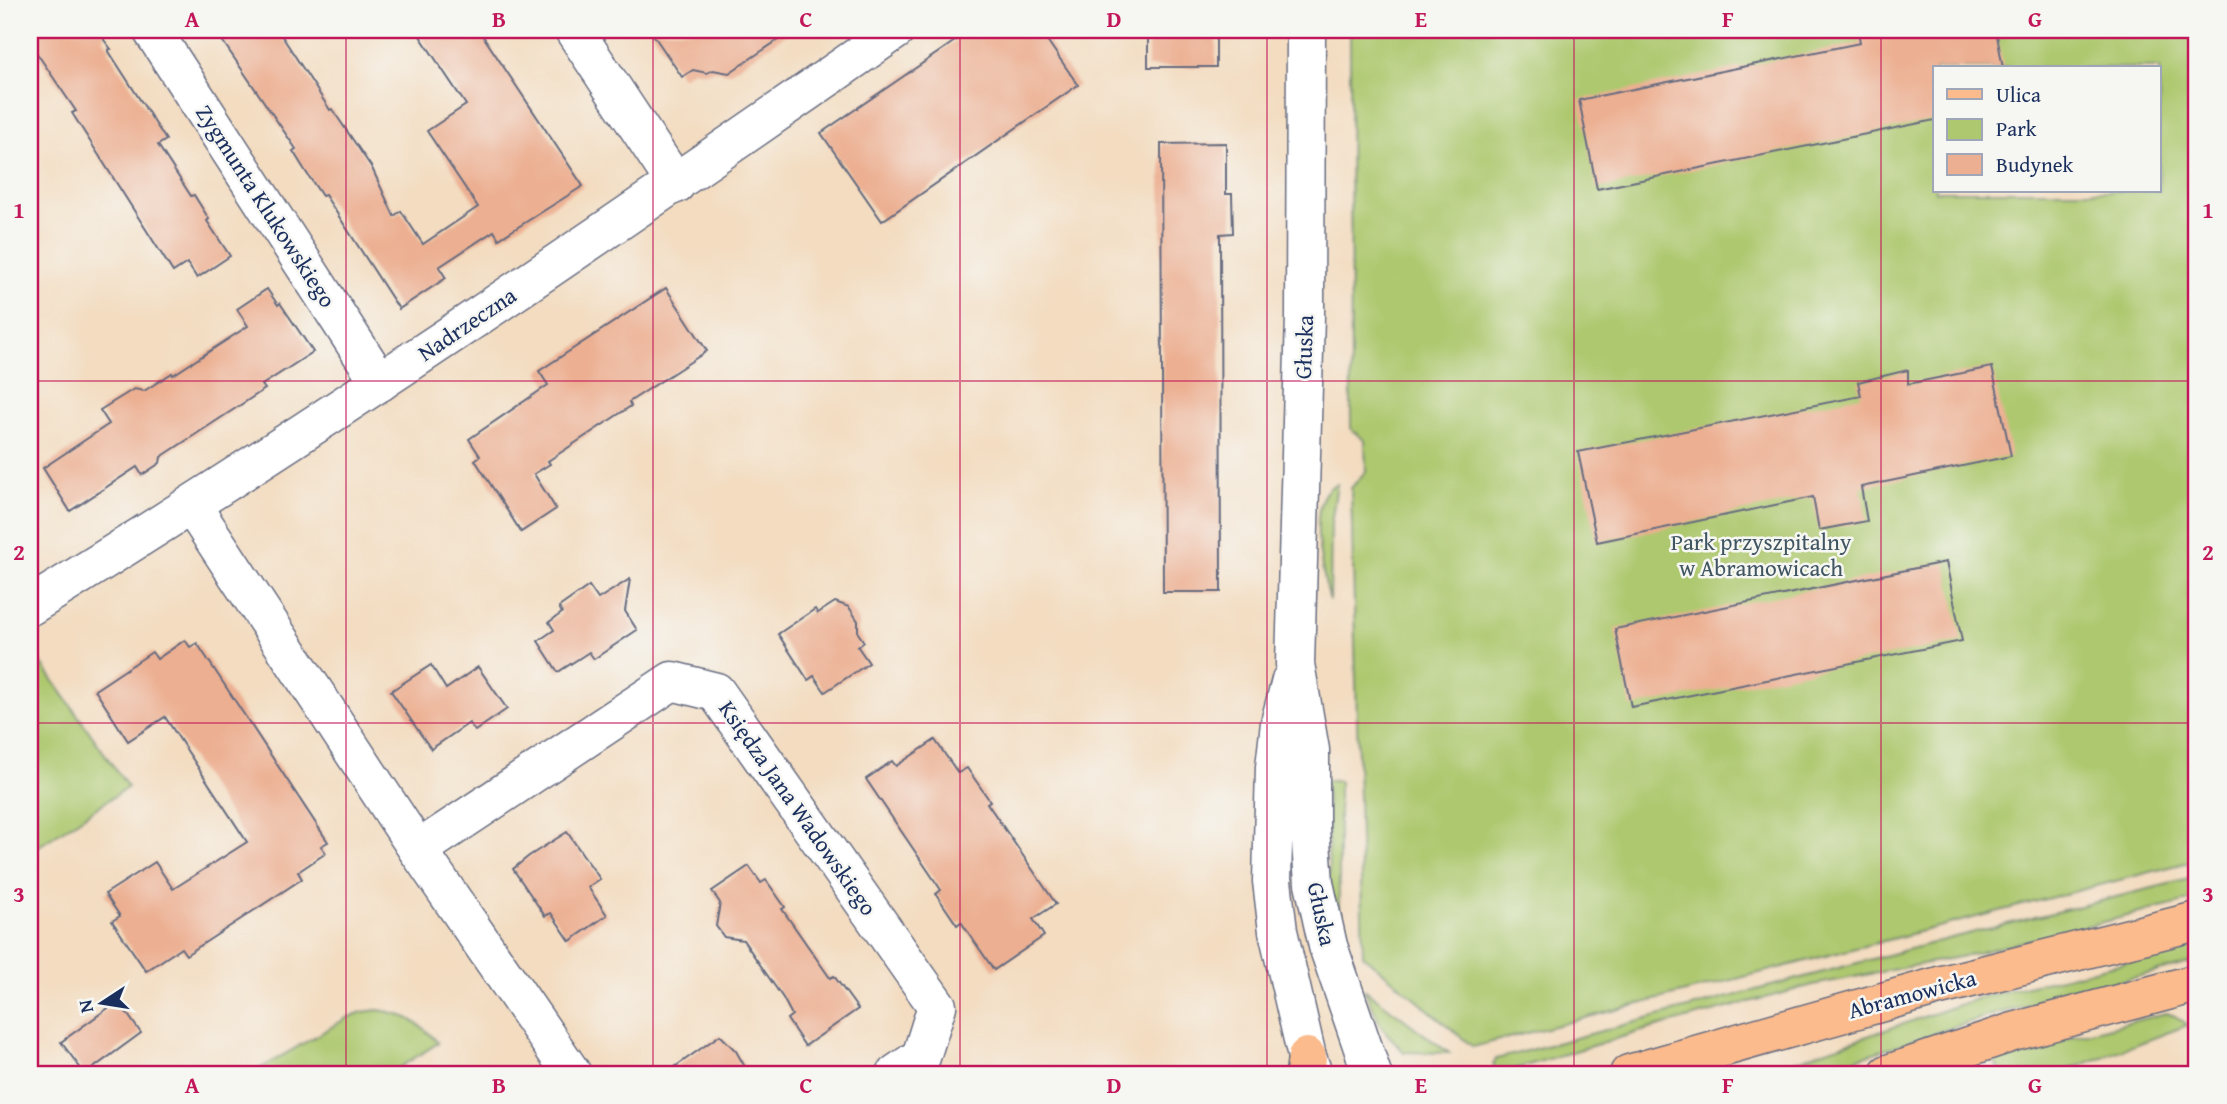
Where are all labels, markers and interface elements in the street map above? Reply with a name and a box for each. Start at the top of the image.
text: A [185,2,200,35]
text: B [492,2,506,35]
text: C [799,2,813,35]
text: D [1107,2,1122,35]
text: E [1415,2,1427,35]
text: F [1722,2,1734,35]
text: G [2028,2,2042,35]
legend [1933,66,2160,192]
text: Ulica [1996,79,2041,110]
street label: Zygmunta Klukowskiego [188,98,345,314]
text: Park [1996,113,2037,144]
text: Budynek [1996,149,2074,180]
text: 1 [13,193,25,226]
text: 1 [2202,193,2214,226]
street label: Nadrzeczna [411,278,523,369]
street label: Głuska [1286,314,1321,380]
park label: Park przyszpitalny w Abramowicach [1671,525,1852,584]
text: 2 [13,535,25,568]
text: 2 [2202,535,2214,568]
street label: Księdza Jana Wadowskiego [711,693,885,922]
text: 3 [13,877,25,910]
text: 3 [2202,877,2214,910]
street label: Głuska [1300,879,1345,949]
street label: Abramowicka [1844,961,1980,1026]
north arrow [66,968,136,1038]
text: N [70,997,100,1016]
text: A [185,1068,200,1101]
text: B [492,1068,506,1101]
text: C [799,1068,813,1101]
text: D [1107,1068,1122,1101]
text: E [1415,1068,1427,1101]
text: F [1722,1068,1734,1101]
text: G [2028,1068,2042,1101]

